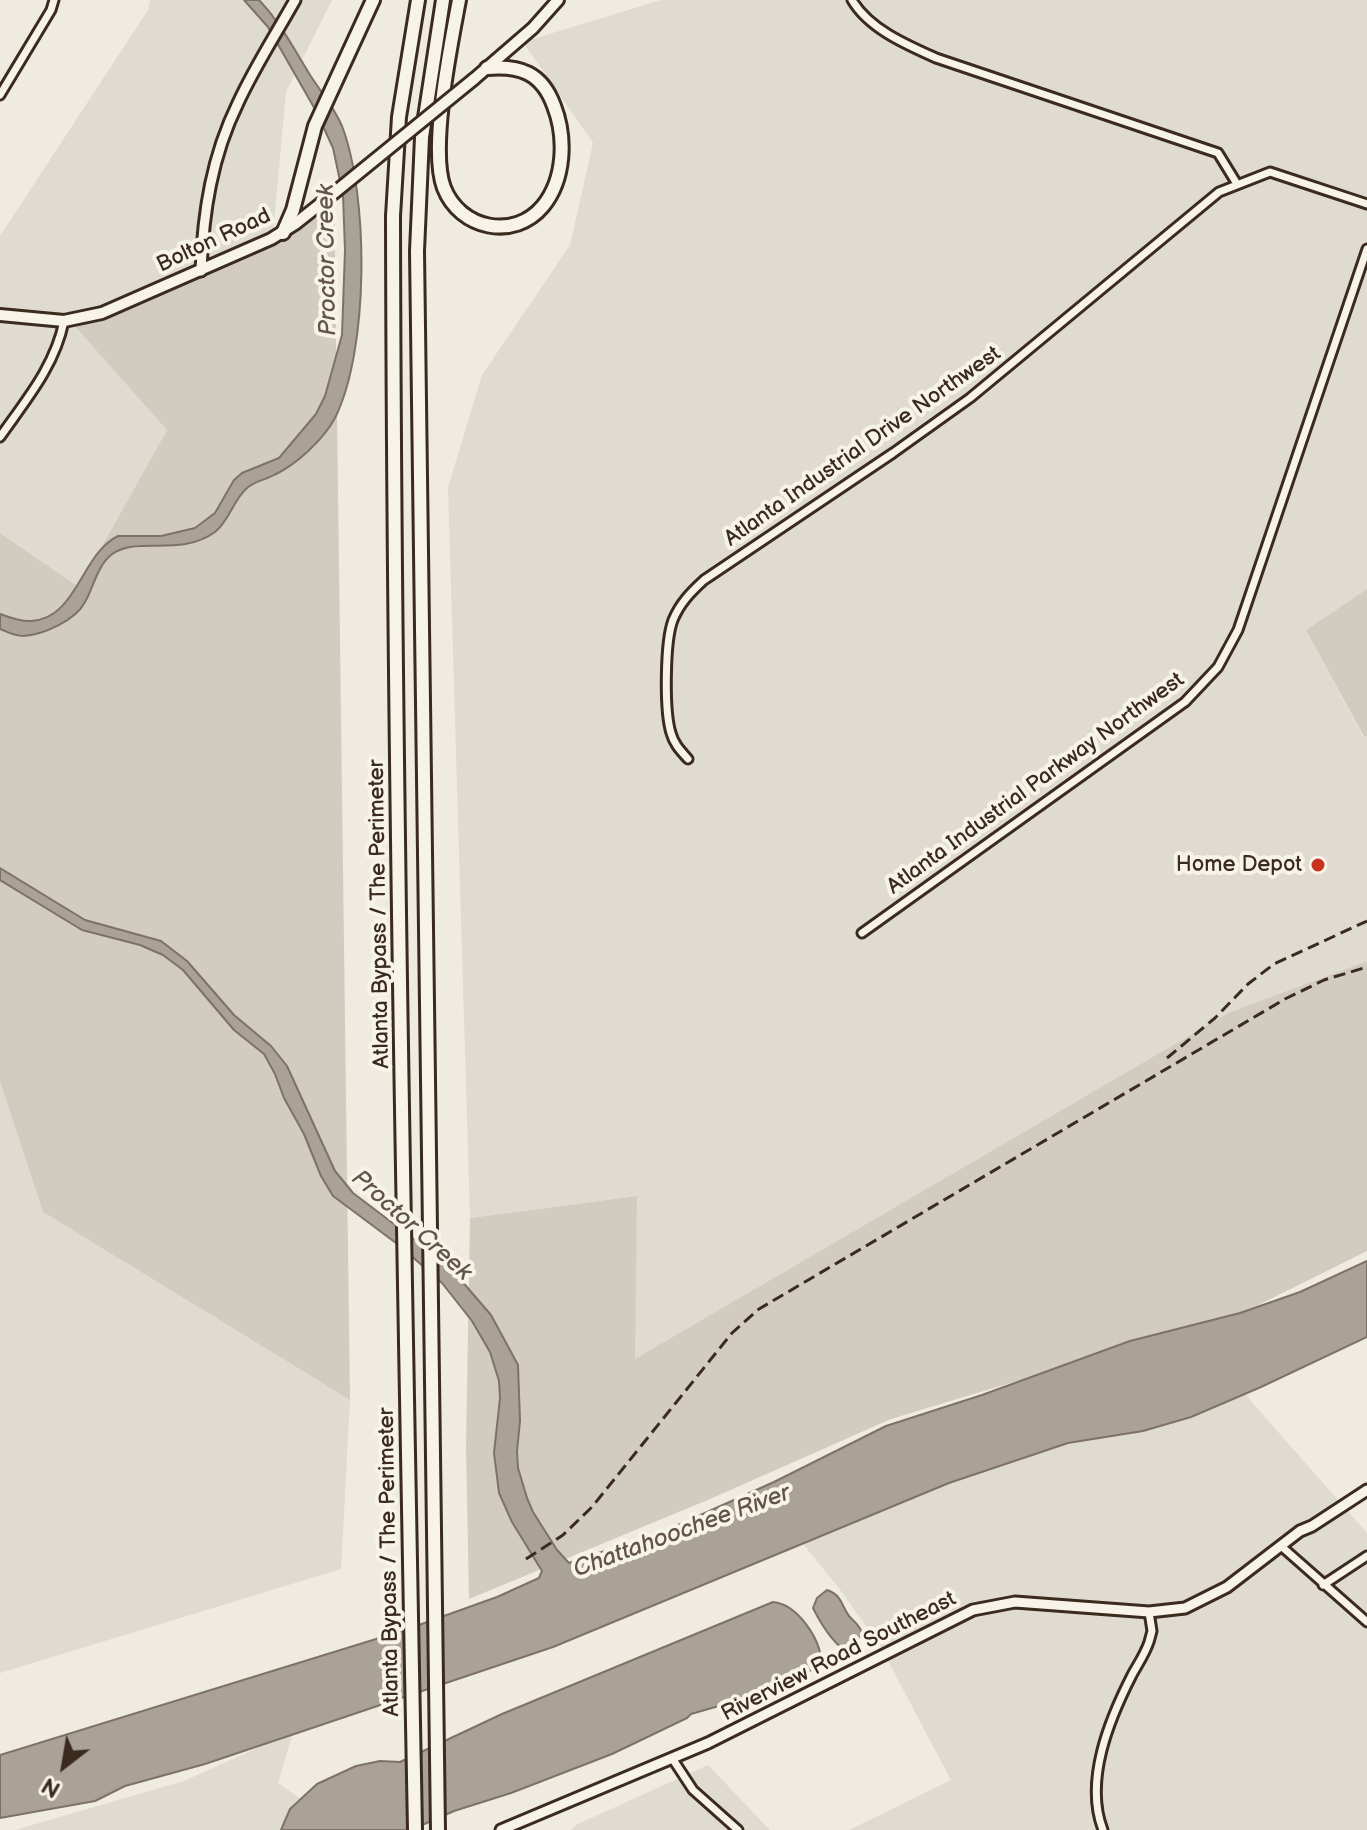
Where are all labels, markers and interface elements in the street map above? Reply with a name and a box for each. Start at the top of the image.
water label: Proctor Creek [312,184,344,336]
street label: Bolton Road [153,203,275,279]
street label: Atlanta Industrial Drive Northwest [720,341,1006,553]
street label: Atlanta Industrial Parkway Northwest [882,667,1190,901]
street label: Atlanta Bypass / The Perimeter [364,759,396,1069]
place label: Home Depot [1176,852,1302,878]
marker: Home Depot [1309,856,1327,874]
water label: Proctor Creek [345,1165,477,1287]
street label: Atlanta Bypass / The Perimeter [374,1407,406,1717]
water label: Chattahoochee River [570,1479,794,1585]
street label: Riverview Road Southeast [717,1586,961,1728]
north arrow [24,1726,104,1806]
text: N [37,1771,65,1803]

